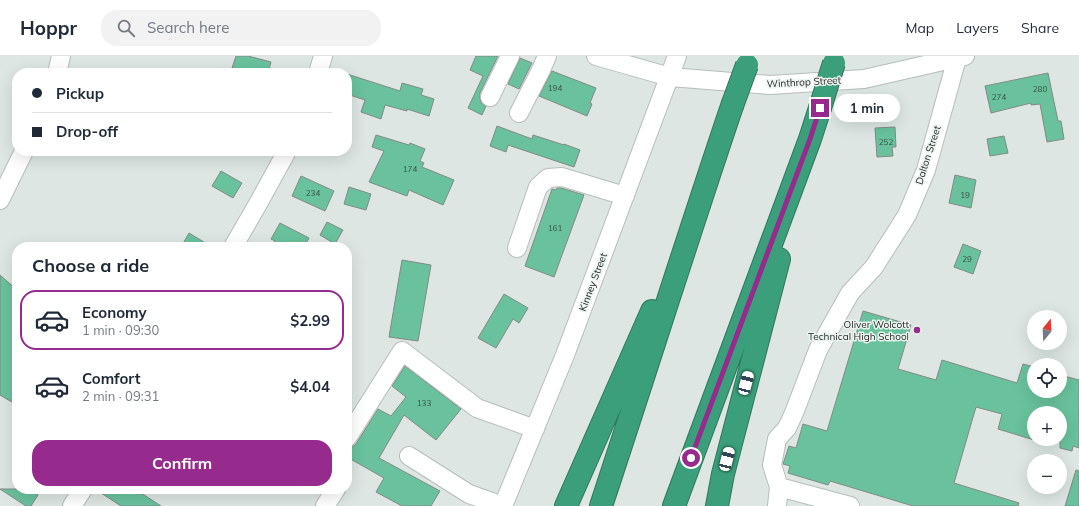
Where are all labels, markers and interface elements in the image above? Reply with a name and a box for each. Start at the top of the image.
search box [101,10,381,46]
text: Hoppr [20,16,77,40]
icon: search [115,17,137,39]
text: Search here [147,18,229,37]
text: Map [905,19,934,37]
text: Layers [956,19,999,37]
text: Share [1021,19,1059,37]
street label: Winthrop Street [767,74,842,90]
house number: 194 [548,83,562,93]
text: Pickup [56,84,104,103]
house number: 280 [1033,84,1047,94]
house number: 274 [992,92,1006,102]
callout: 1 min [834,94,900,122]
route end [811,99,829,117]
text: 1 min [850,100,884,116]
text: Drop-off [56,122,118,141]
street label: Dalton Street [912,123,944,186]
house number: 252 [879,137,893,147]
house number: 174 [403,164,417,174]
house number: 234 [306,188,320,198]
house number: 19 [960,190,970,200]
house number: 161 [548,223,562,233]
street label: Kinney Street [576,251,610,313]
text: Choose a ride [32,254,149,277]
house number: 29 [962,254,972,264]
icon: car [34,302,70,338]
text: Economy [82,303,147,322]
north arrow [1027,310,1067,350]
map controls [1027,310,1067,494]
text: $2.99 [290,311,330,330]
place label: Oliver Wolcott Technical High School [808,318,909,343]
text: 1 min · 09:30 [82,322,159,338]
marker: Oliver Wolcott Technical High School [912,325,922,335]
button: locate [1027,358,1067,398]
icon: car [34,368,70,404]
text: Comfort [82,369,140,388]
car [737,370,755,396]
text: $4.04 [290,377,330,396]
text: 2 min · 09:31 [82,388,159,404]
house number: 133 [417,398,431,408]
button: + [1027,406,1067,446]
button: Confirm [32,440,332,486]
car [718,446,736,472]
route start [682,449,700,467]
button: − [1027,454,1067,494]

